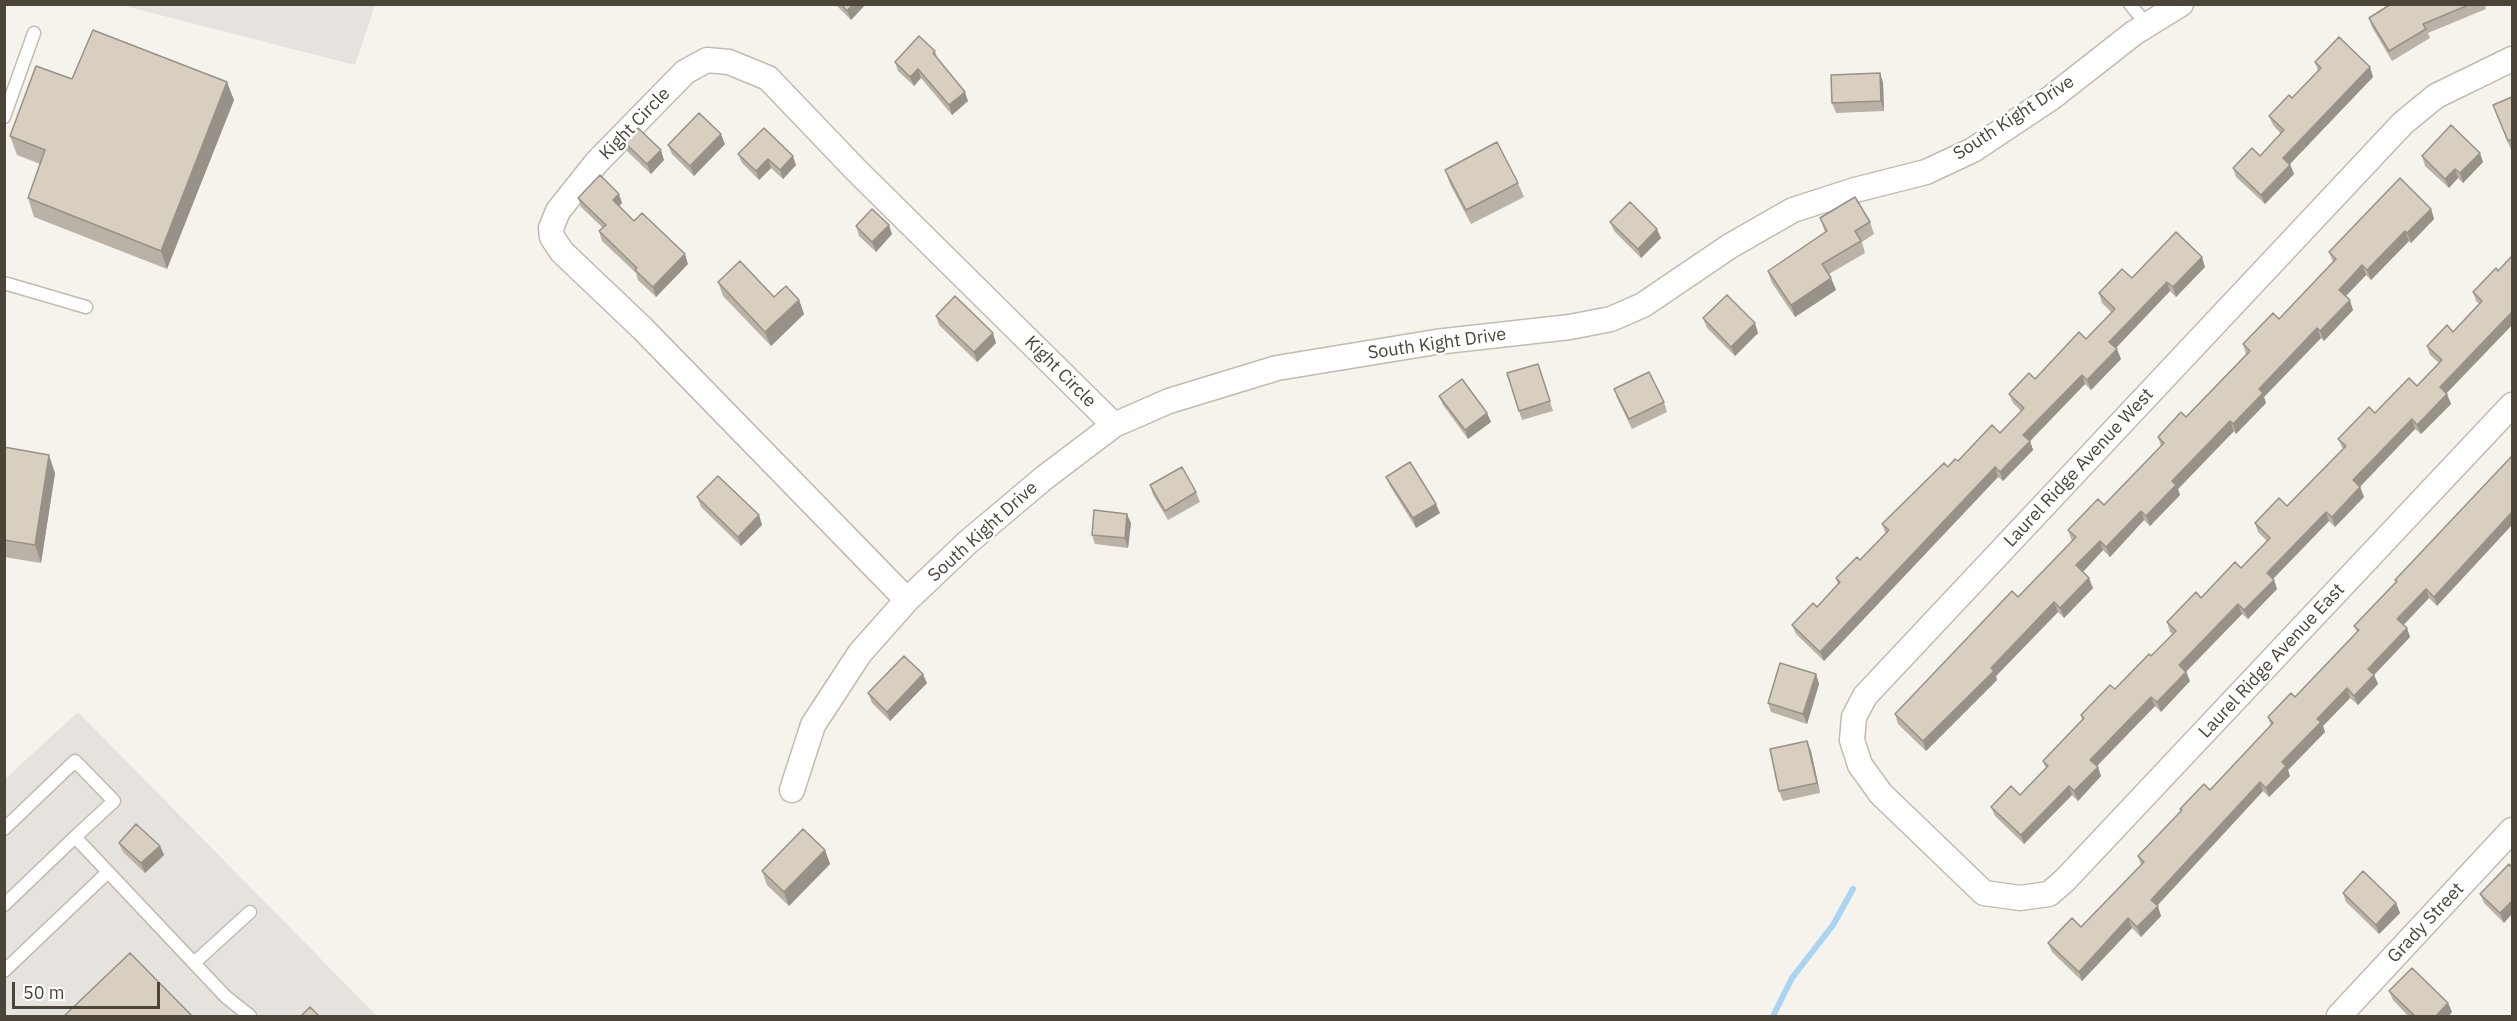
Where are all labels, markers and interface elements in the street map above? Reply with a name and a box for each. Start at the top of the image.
street label: South Kight Drive [1950,71,2078,165]
street label: Kight Circle [595,83,675,165]
street label: South Kight Drive [1366,324,1508,364]
street label: Kight Circle [1020,332,1100,412]
street label: Laurel Ridge Avenue West [2000,384,2158,552]
street label: South Kight Drive [924,477,1042,587]
street label: Laurel Ridge Avenue East [2195,579,2349,743]
street label: Grady Street [2383,878,2469,968]
scale bar [15,970,164,1008]
text: 50 m [23,981,65,1004]

